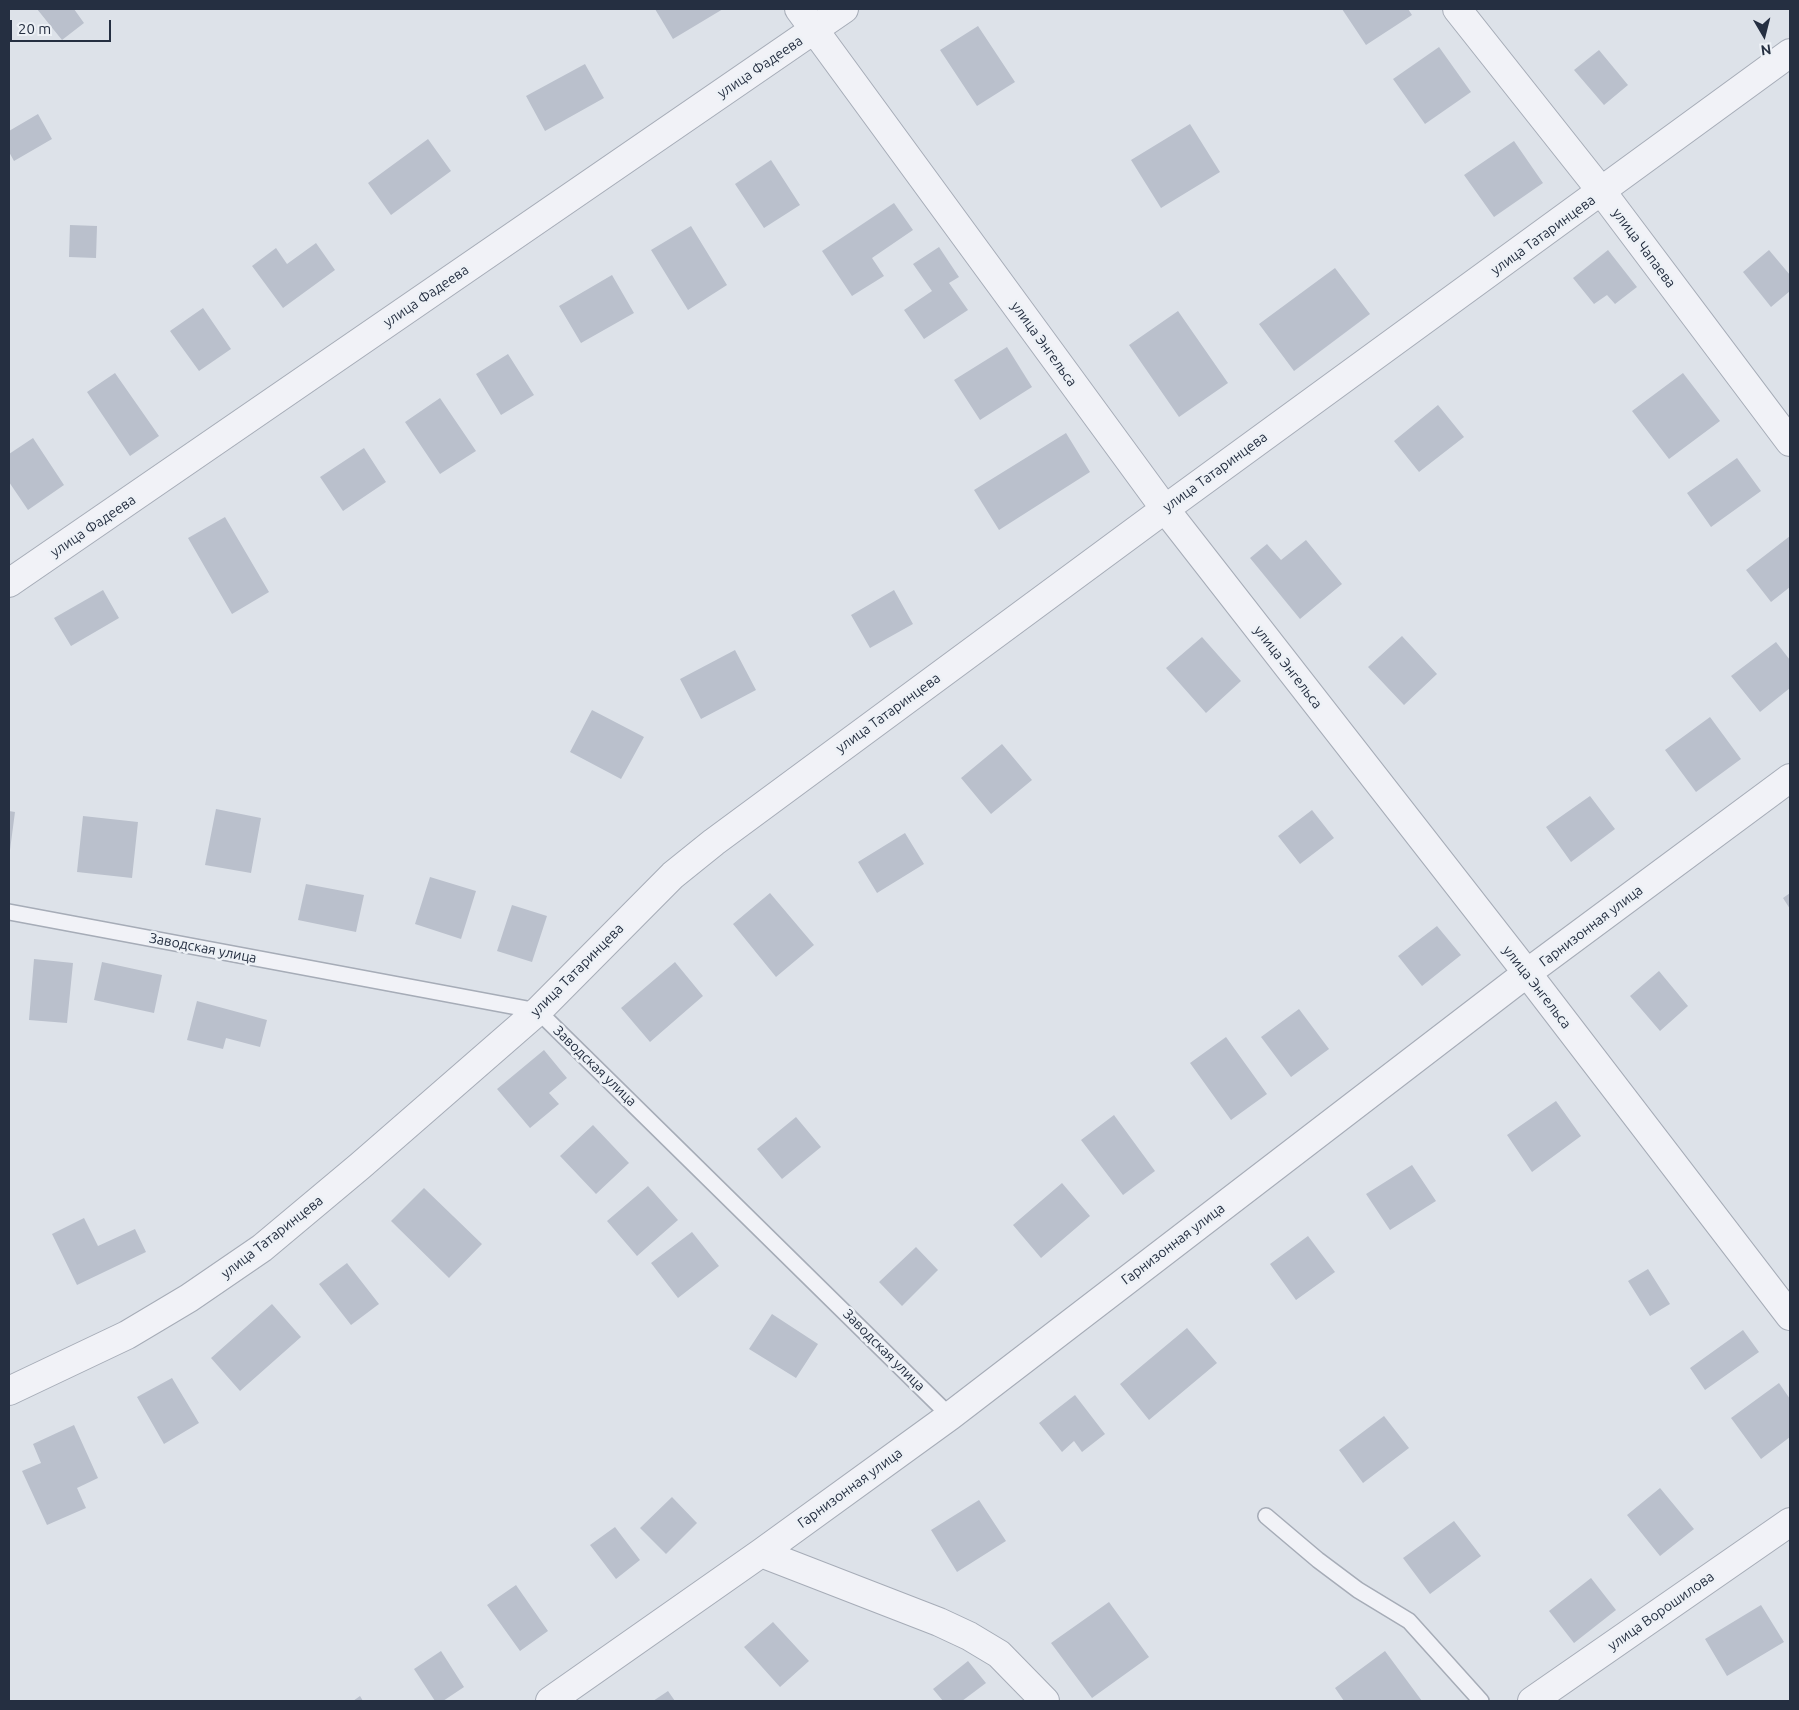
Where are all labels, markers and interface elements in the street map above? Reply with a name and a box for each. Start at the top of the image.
scale bar [12,10,114,42]
north arrow [1739,10,1789,60]
text: 20 m [18,20,51,37]
street label: улица Фадеева [714,32,806,102]
text: N [1760,41,1772,59]
street label: улица Татаринцева [1488,192,1598,278]
street label: улица Чапаева [1609,205,1679,291]
street label: улица Фадеева [380,261,472,331]
street label: улица Энгельса [1008,298,1080,390]
street label: улица Татаринцева [1160,429,1270,515]
street label: улица Фадеева [47,491,139,561]
street label: улица Энгельса [1250,622,1326,712]
street label: улица Татаринцева [833,670,943,756]
street label: Гарнизонная улица [1536,882,1646,970]
street label: улица Татаринцева [527,920,627,1020]
street label: Заводская улица [148,929,258,967]
street label: улица Энгельса [1499,942,1575,1032]
street label: Заводская улица [550,1022,640,1110]
street label: улица Татаринцева [218,1192,326,1282]
street label: Гарнизонная улица [1118,1200,1228,1288]
street label: Заводская улица [839,1305,929,1395]
street label: Гарнизонная улица [794,1444,906,1532]
street label: улица Ворошилова [1605,1568,1717,1654]

